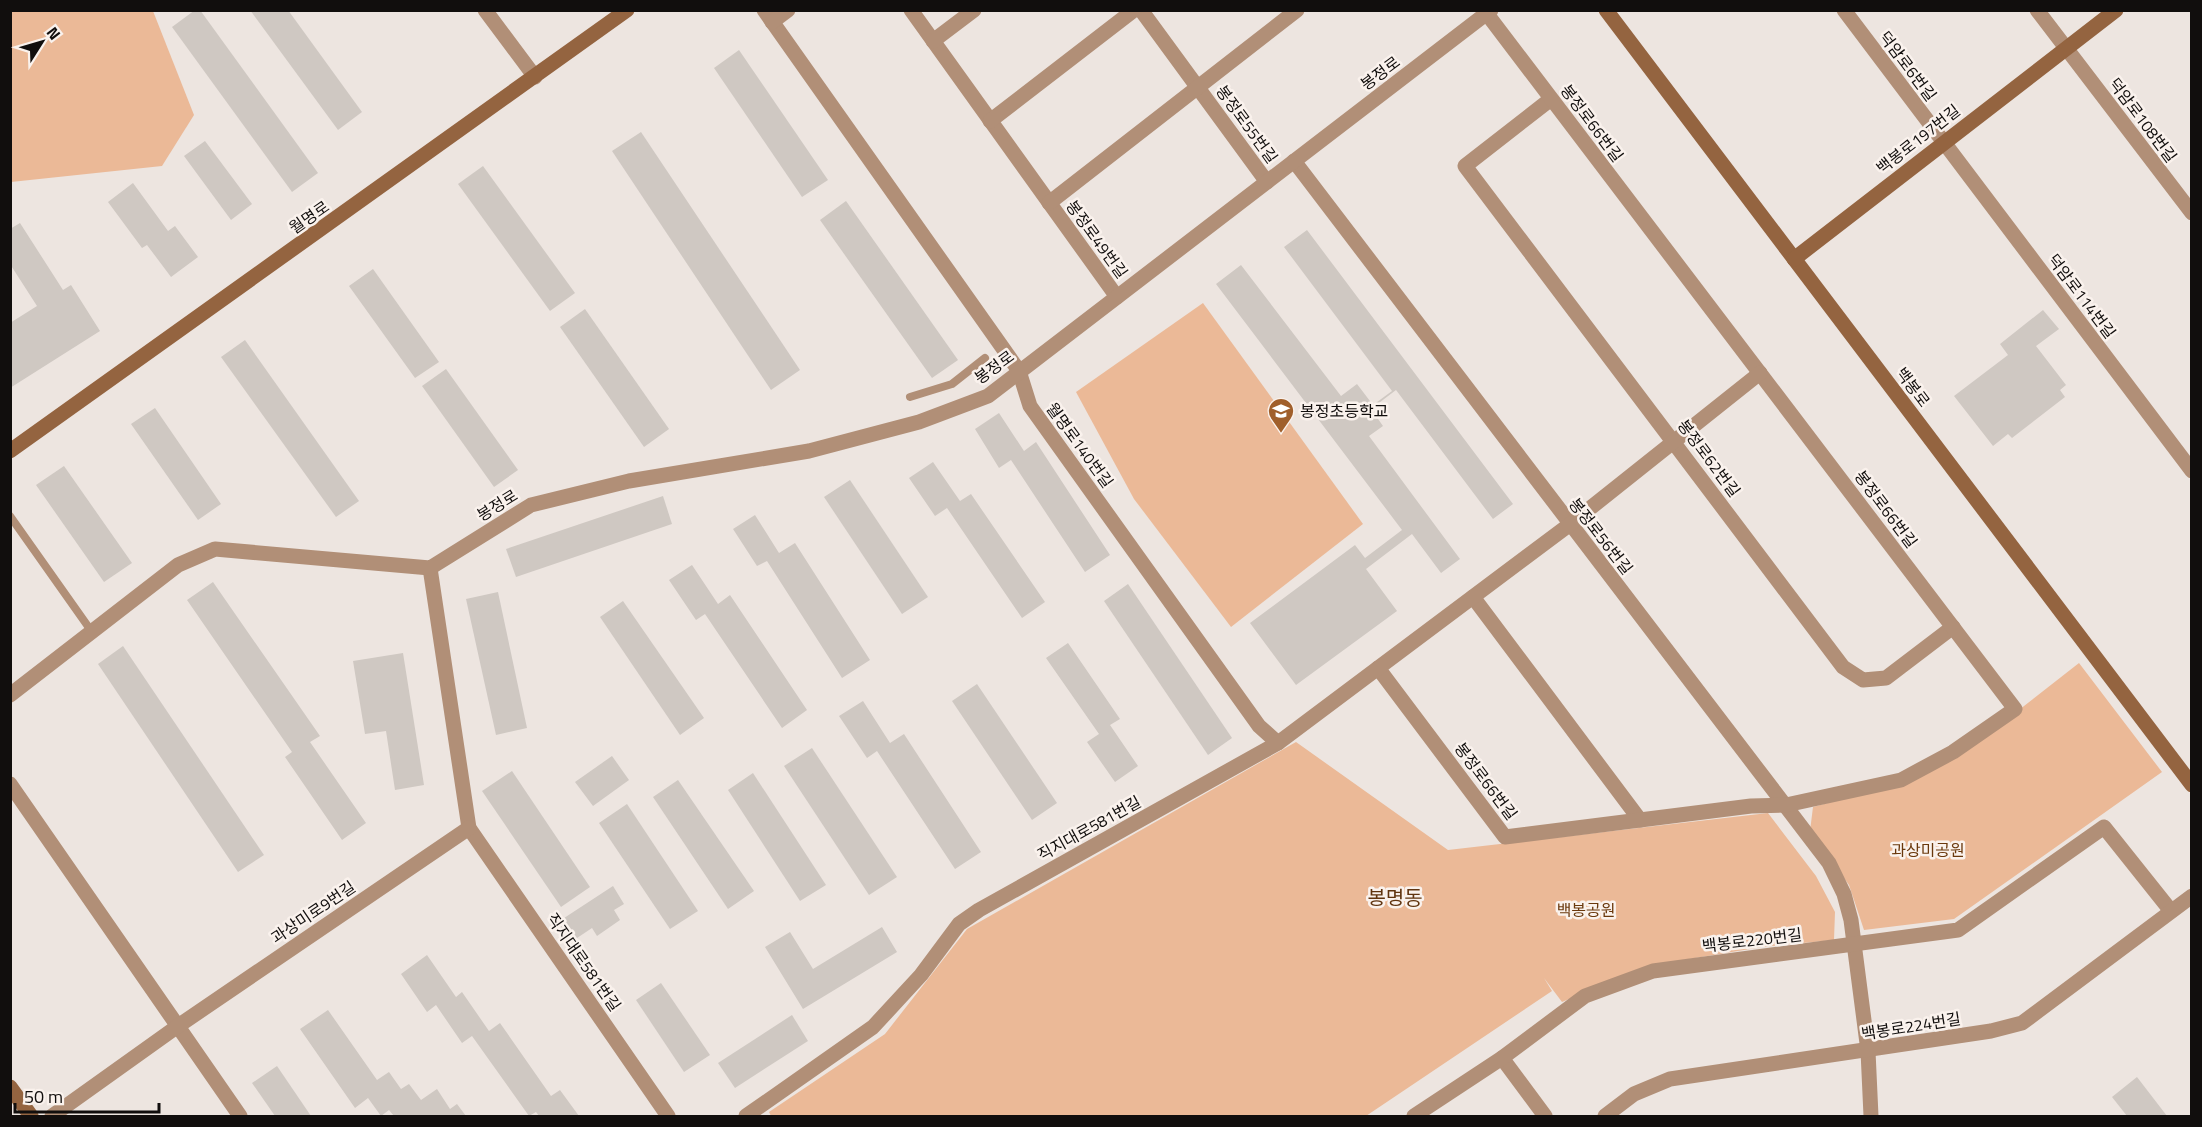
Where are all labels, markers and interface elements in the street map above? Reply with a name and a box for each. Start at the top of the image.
north arrow [12,12,72,72]
text: N [41,21,67,45]
street label: 덕암로6번길 [1874,26,1942,106]
street label: 봉정로 [1355,50,1405,96]
street label: 덕암로108번길 [2103,73,2183,167]
street label: 봉정로66번길 [1555,79,1629,167]
street label: 봉정로55번길 [1210,80,1284,168]
street label: 백봉로197번길 [1871,99,1965,179]
street label: 월명로 [284,194,334,239]
street label: 봉정로49번길 [1060,195,1134,283]
street label: 덕암로114번길 [2042,249,2122,343]
street label: 봉정로 [969,344,1019,390]
street label: 백봉로 [1890,362,1936,412]
school or university icon: 봉정초등학교 [1266,396,1296,434]
street label: 월명로140번길 [1041,397,1119,493]
place label: 봉정초등학교 [1300,399,1388,423]
street label: 봉정로62번길 [1672,414,1746,502]
street label: 봉정로66번길 [1849,465,1923,553]
street label: 봉정로 [472,483,522,527]
street label: 봉정로56번길 [1563,493,1639,579]
street label: 봉정로66번길 [1449,737,1523,825]
street label: 직지대로581번길 [1033,790,1145,866]
park label: 과상미공원 [1891,838,1965,862]
street label: 과상미로9번길 [266,875,360,949]
district label: 봉명동 [1367,882,1423,913]
park label: 백봉공원 [1557,898,1615,922]
street label: 직지대로581번길 [541,908,627,1016]
street label: 백봉로220번길 [1701,922,1803,958]
street label: 백봉로224번길 [1859,1006,1963,1046]
scale bar [15,1076,159,1114]
text: 50 m [24,1083,63,1110]

